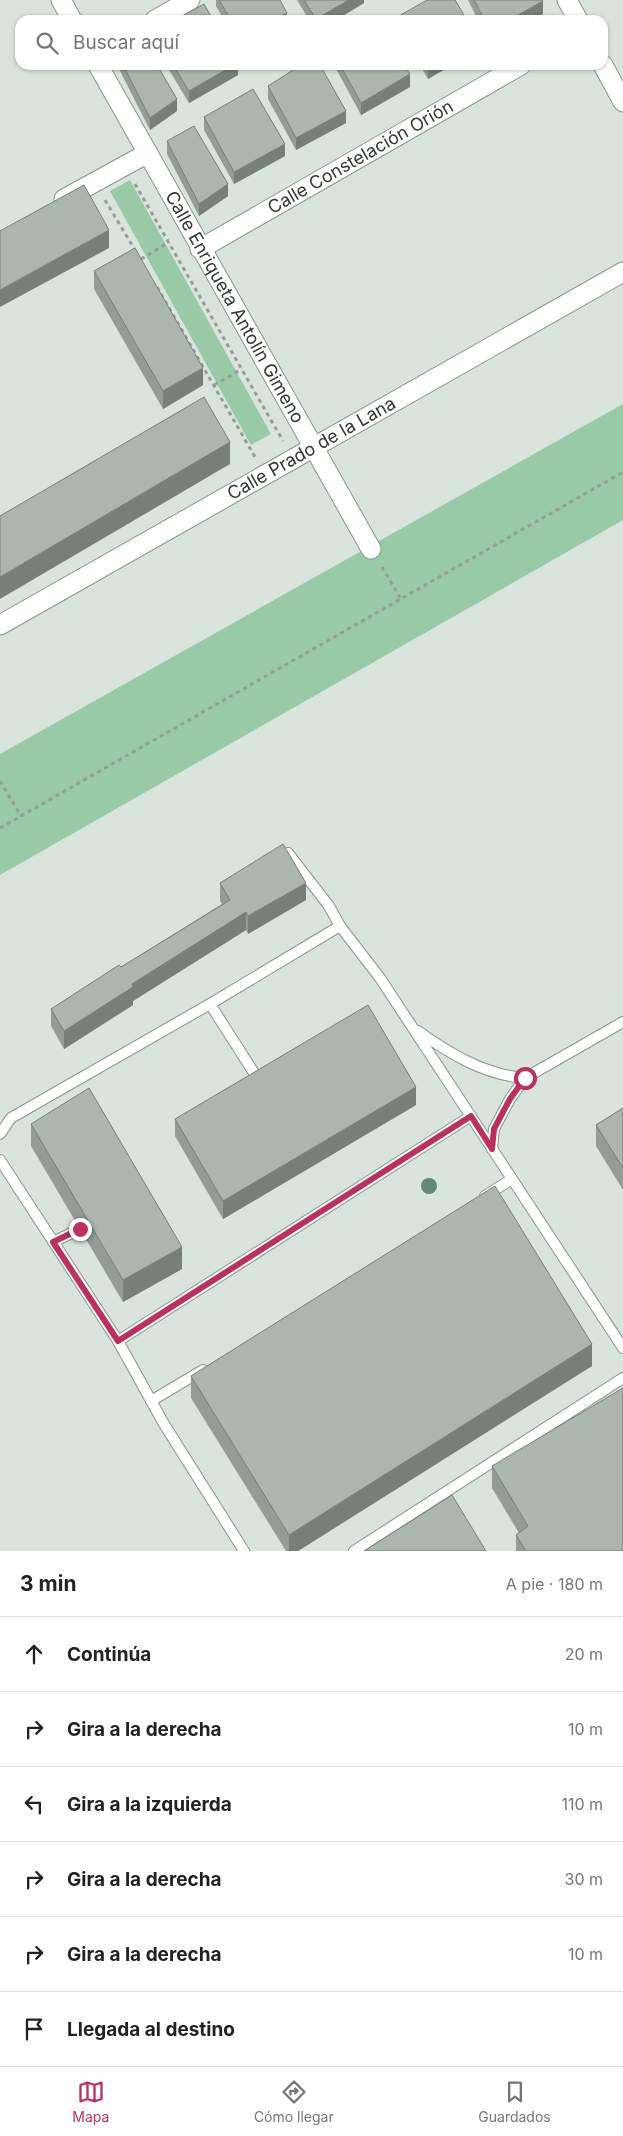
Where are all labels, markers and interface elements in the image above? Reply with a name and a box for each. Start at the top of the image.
search box [15,15,608,70]
icon: search [33,29,61,57]
text: Buscar aquí [73,31,179,54]
street label: Calle Constelación Orión [264,95,457,218]
street label: Calle Enriqueta Antolín Gimeno [161,187,309,427]
street label: Calle Prado de la Lana [223,392,399,504]
route start [514,1067,537,1090]
route end [69,1218,92,1241]
text: 3 min [20,1571,76,1596]
text: A pie · 180 m [506,1574,603,1594]
icon: ahead [20,1640,48,1668]
text: Continúa [67,1643,151,1666]
text: 20 m [565,1644,603,1664]
icon: right [20,1715,48,1743]
text: Gira a la derecha [67,1718,222,1741]
text: 10 m [568,1719,603,1739]
icon: left [20,1790,48,1818]
text: Gira a la izquierda [67,1793,232,1816]
text: 110 m [561,1794,603,1814]
icon: right [20,1865,48,1893]
text: Gira a la derecha [67,1868,222,1891]
text: 30 m [565,1869,603,1889]
icon: right [20,1940,48,1968]
text: Gira a la derecha [67,1943,222,1966]
text: 10 m [568,1944,603,1964]
icon: arrive [20,2015,48,2043]
text: Llegada al destino [67,2018,235,2041]
tab: Mapa [72,2078,109,2125]
tab: Cómo llegar [254,2078,334,2125]
tab: Guardados [478,2078,551,2125]

